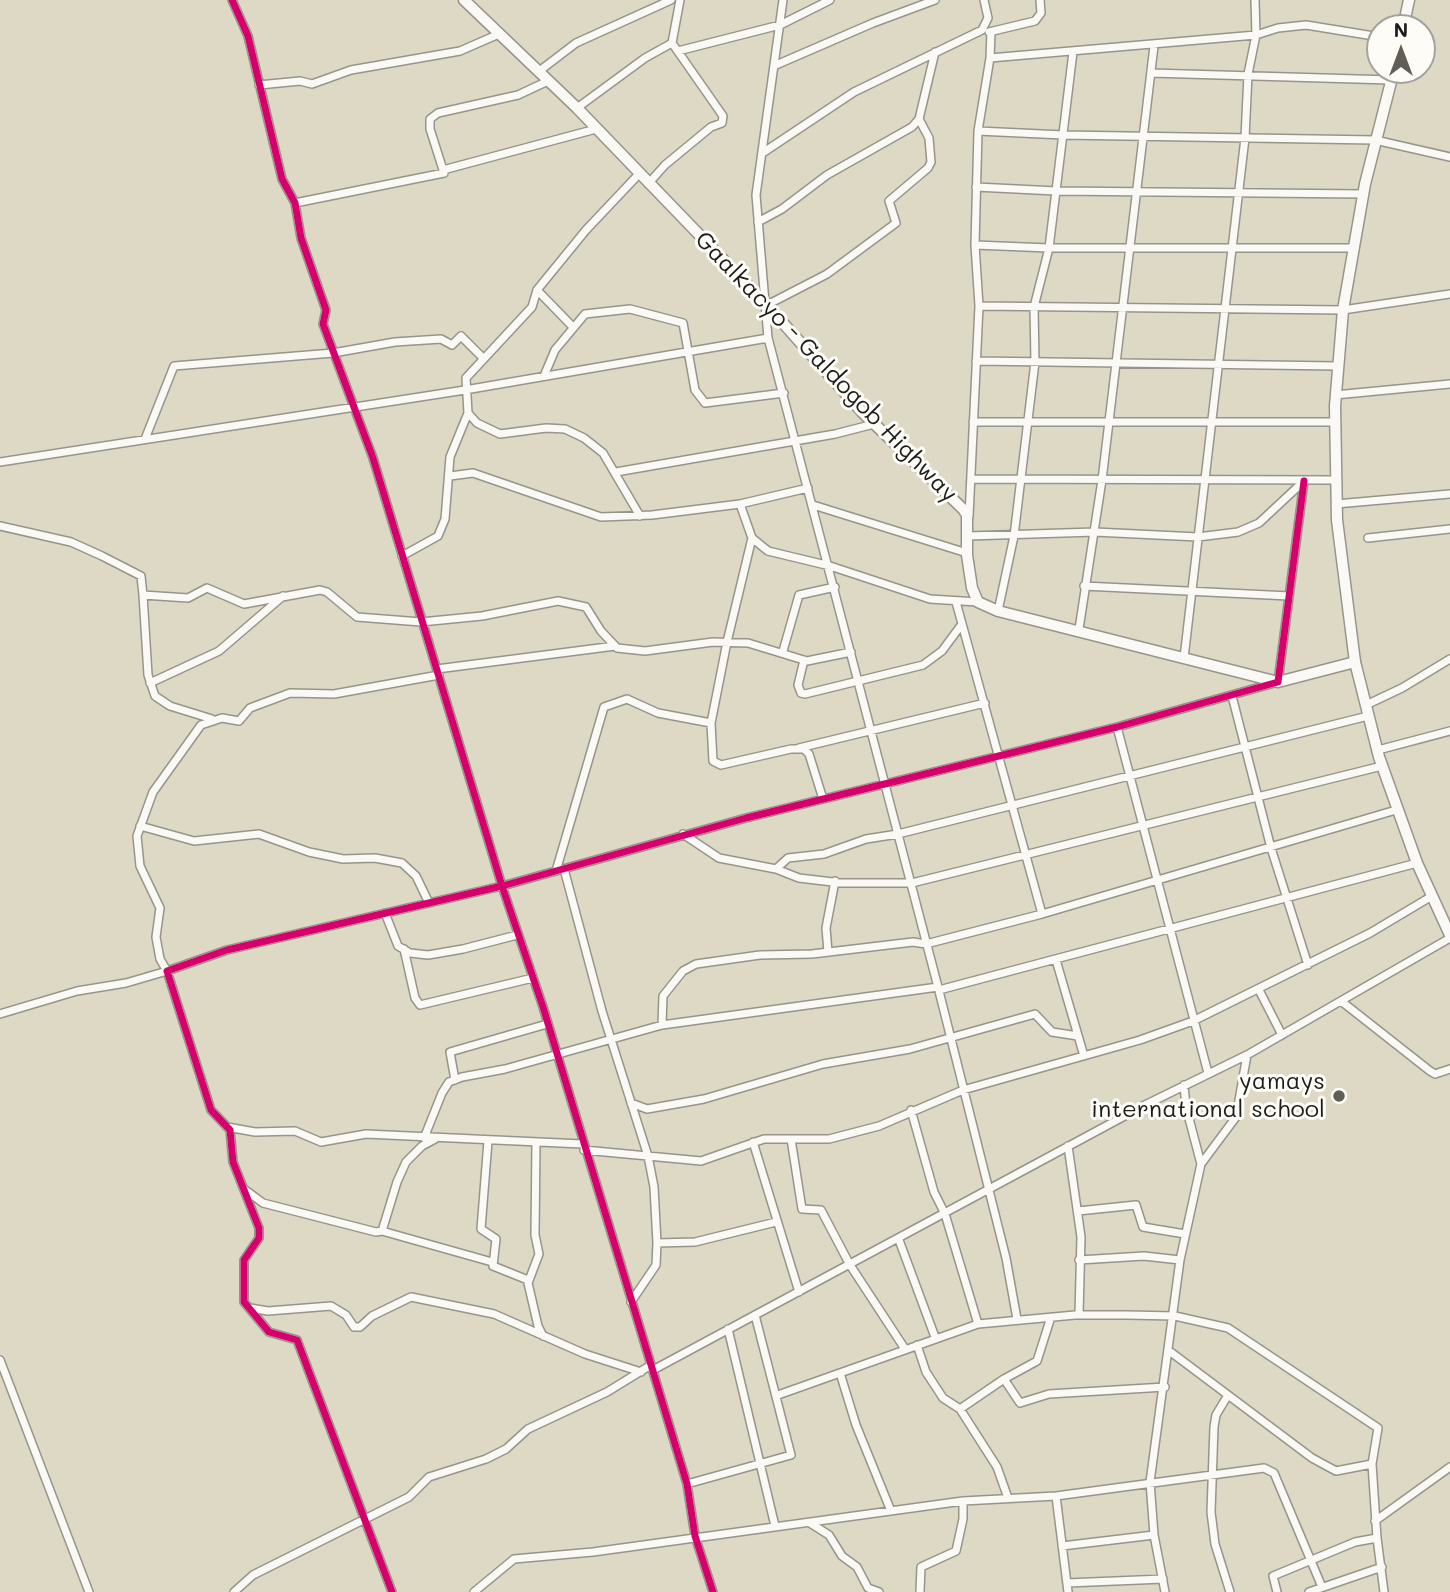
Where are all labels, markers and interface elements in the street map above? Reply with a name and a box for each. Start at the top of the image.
north arrow [1366,14,1436,84]
text: N [1394,17,1408,42]
street label: Gaalkacyo - Galdogob Highway [689,226,963,508]
place label: yamays international school [1091,1068,1325,1124]
marker: yamays international school [1331,1088,1347,1104]

